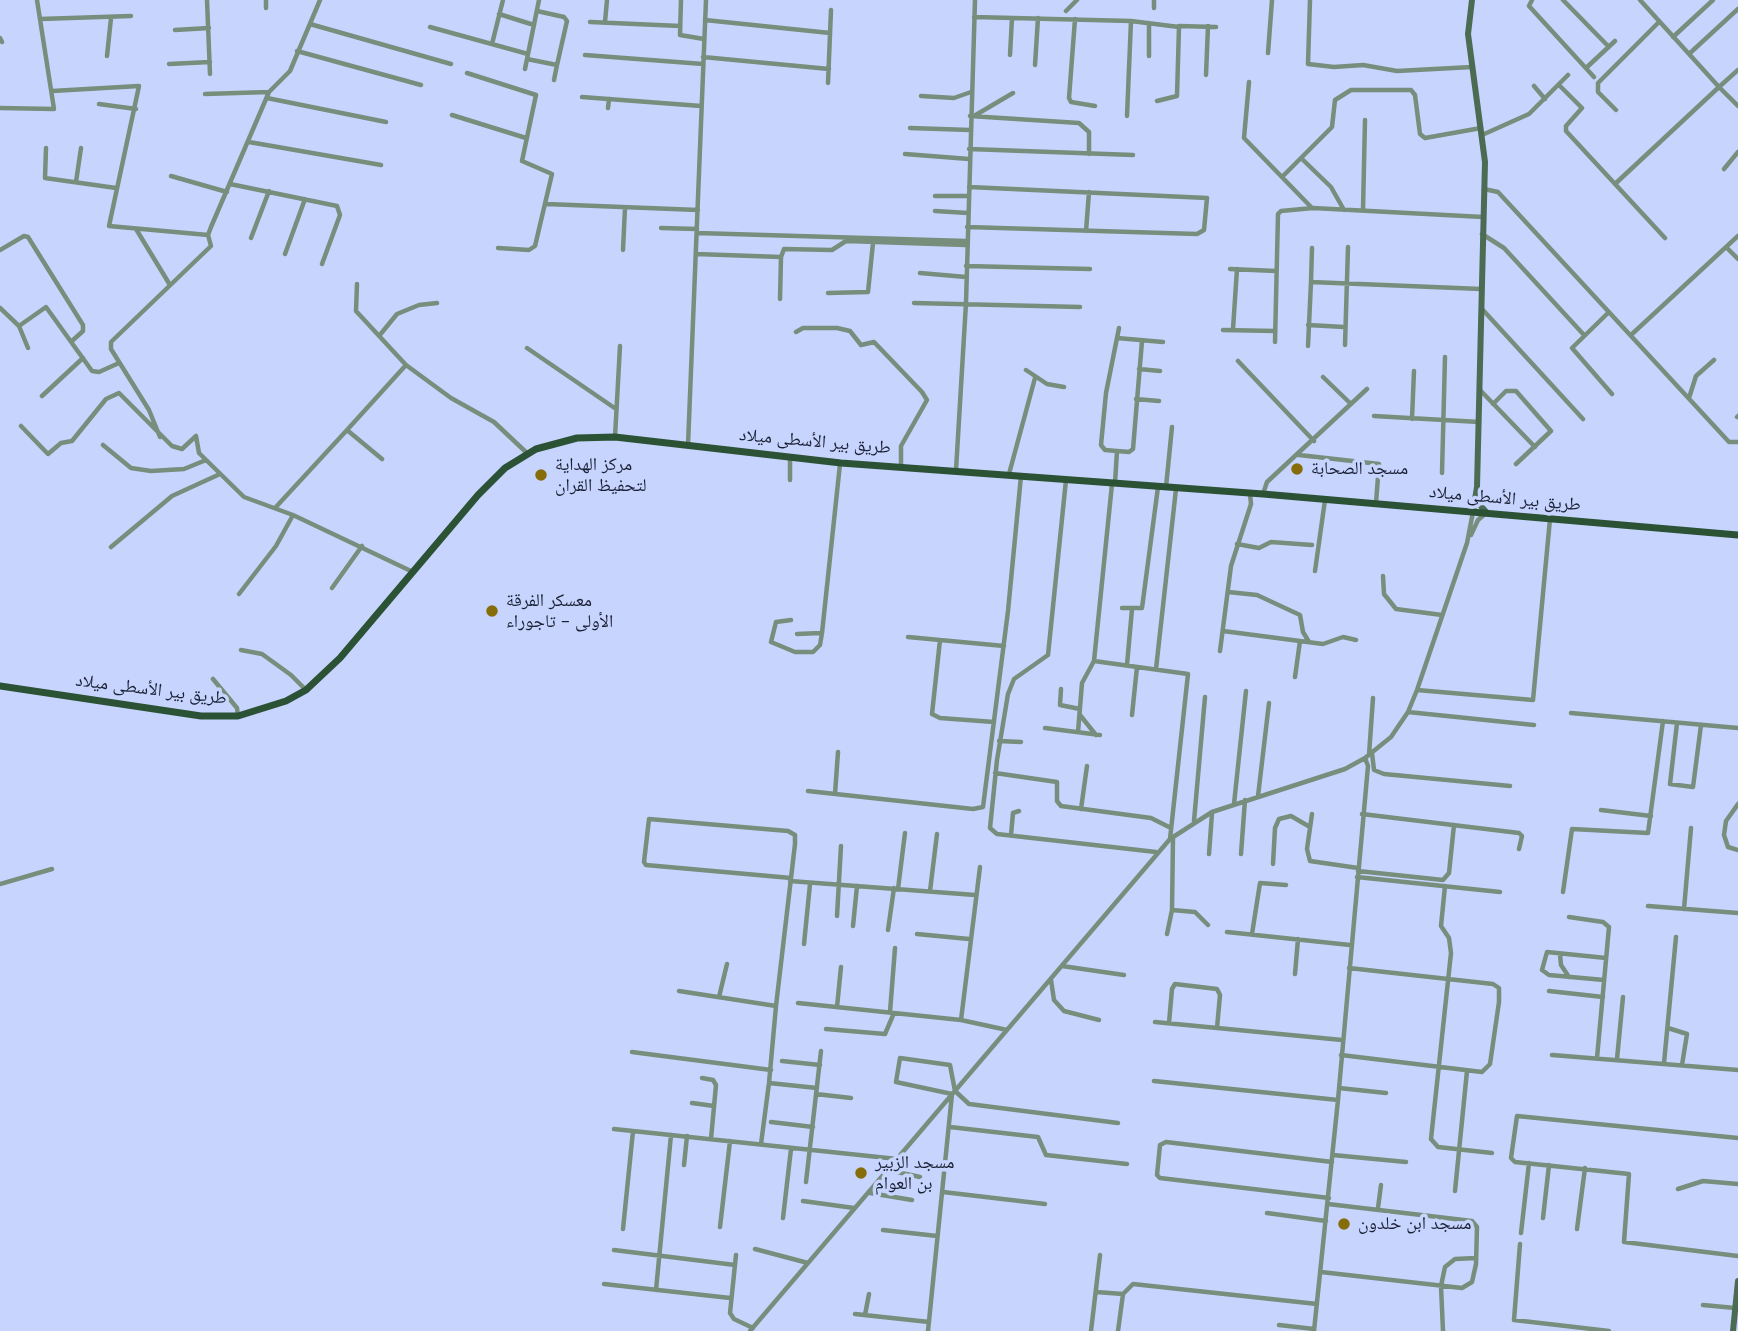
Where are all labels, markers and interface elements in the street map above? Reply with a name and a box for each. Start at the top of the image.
street label: طريق بير الأسطى ميلاد [738,425,892,459]
place label: مركز الهداية لتحفيظ القران [555,454,647,496]
place label: مسجد الصحابة [1311,458,1408,480]
marker: مسجد الصحابة [1289,461,1305,477]
marker: مركز الهداية لتحفيظ القران [533,467,549,483]
street label: طريق بير الأسطى ميلاد [1428,482,1582,516]
place label: معسكر الفرقة الأولى - تاجوراء [506,590,613,632]
marker: معسكر الفرقة الأولى - تاجوراء [484,603,500,619]
street label: طريق بير الأسطى ميلاد [74,670,228,710]
place label: مسجد الزبير بن العوام [875,1152,955,1194]
marker: مسجد الزبير بن العوام [853,1165,869,1181]
place label: مسجد ابن خلدون [1358,1213,1471,1235]
marker: مسجد ابن خلدون [1336,1216,1352,1232]

